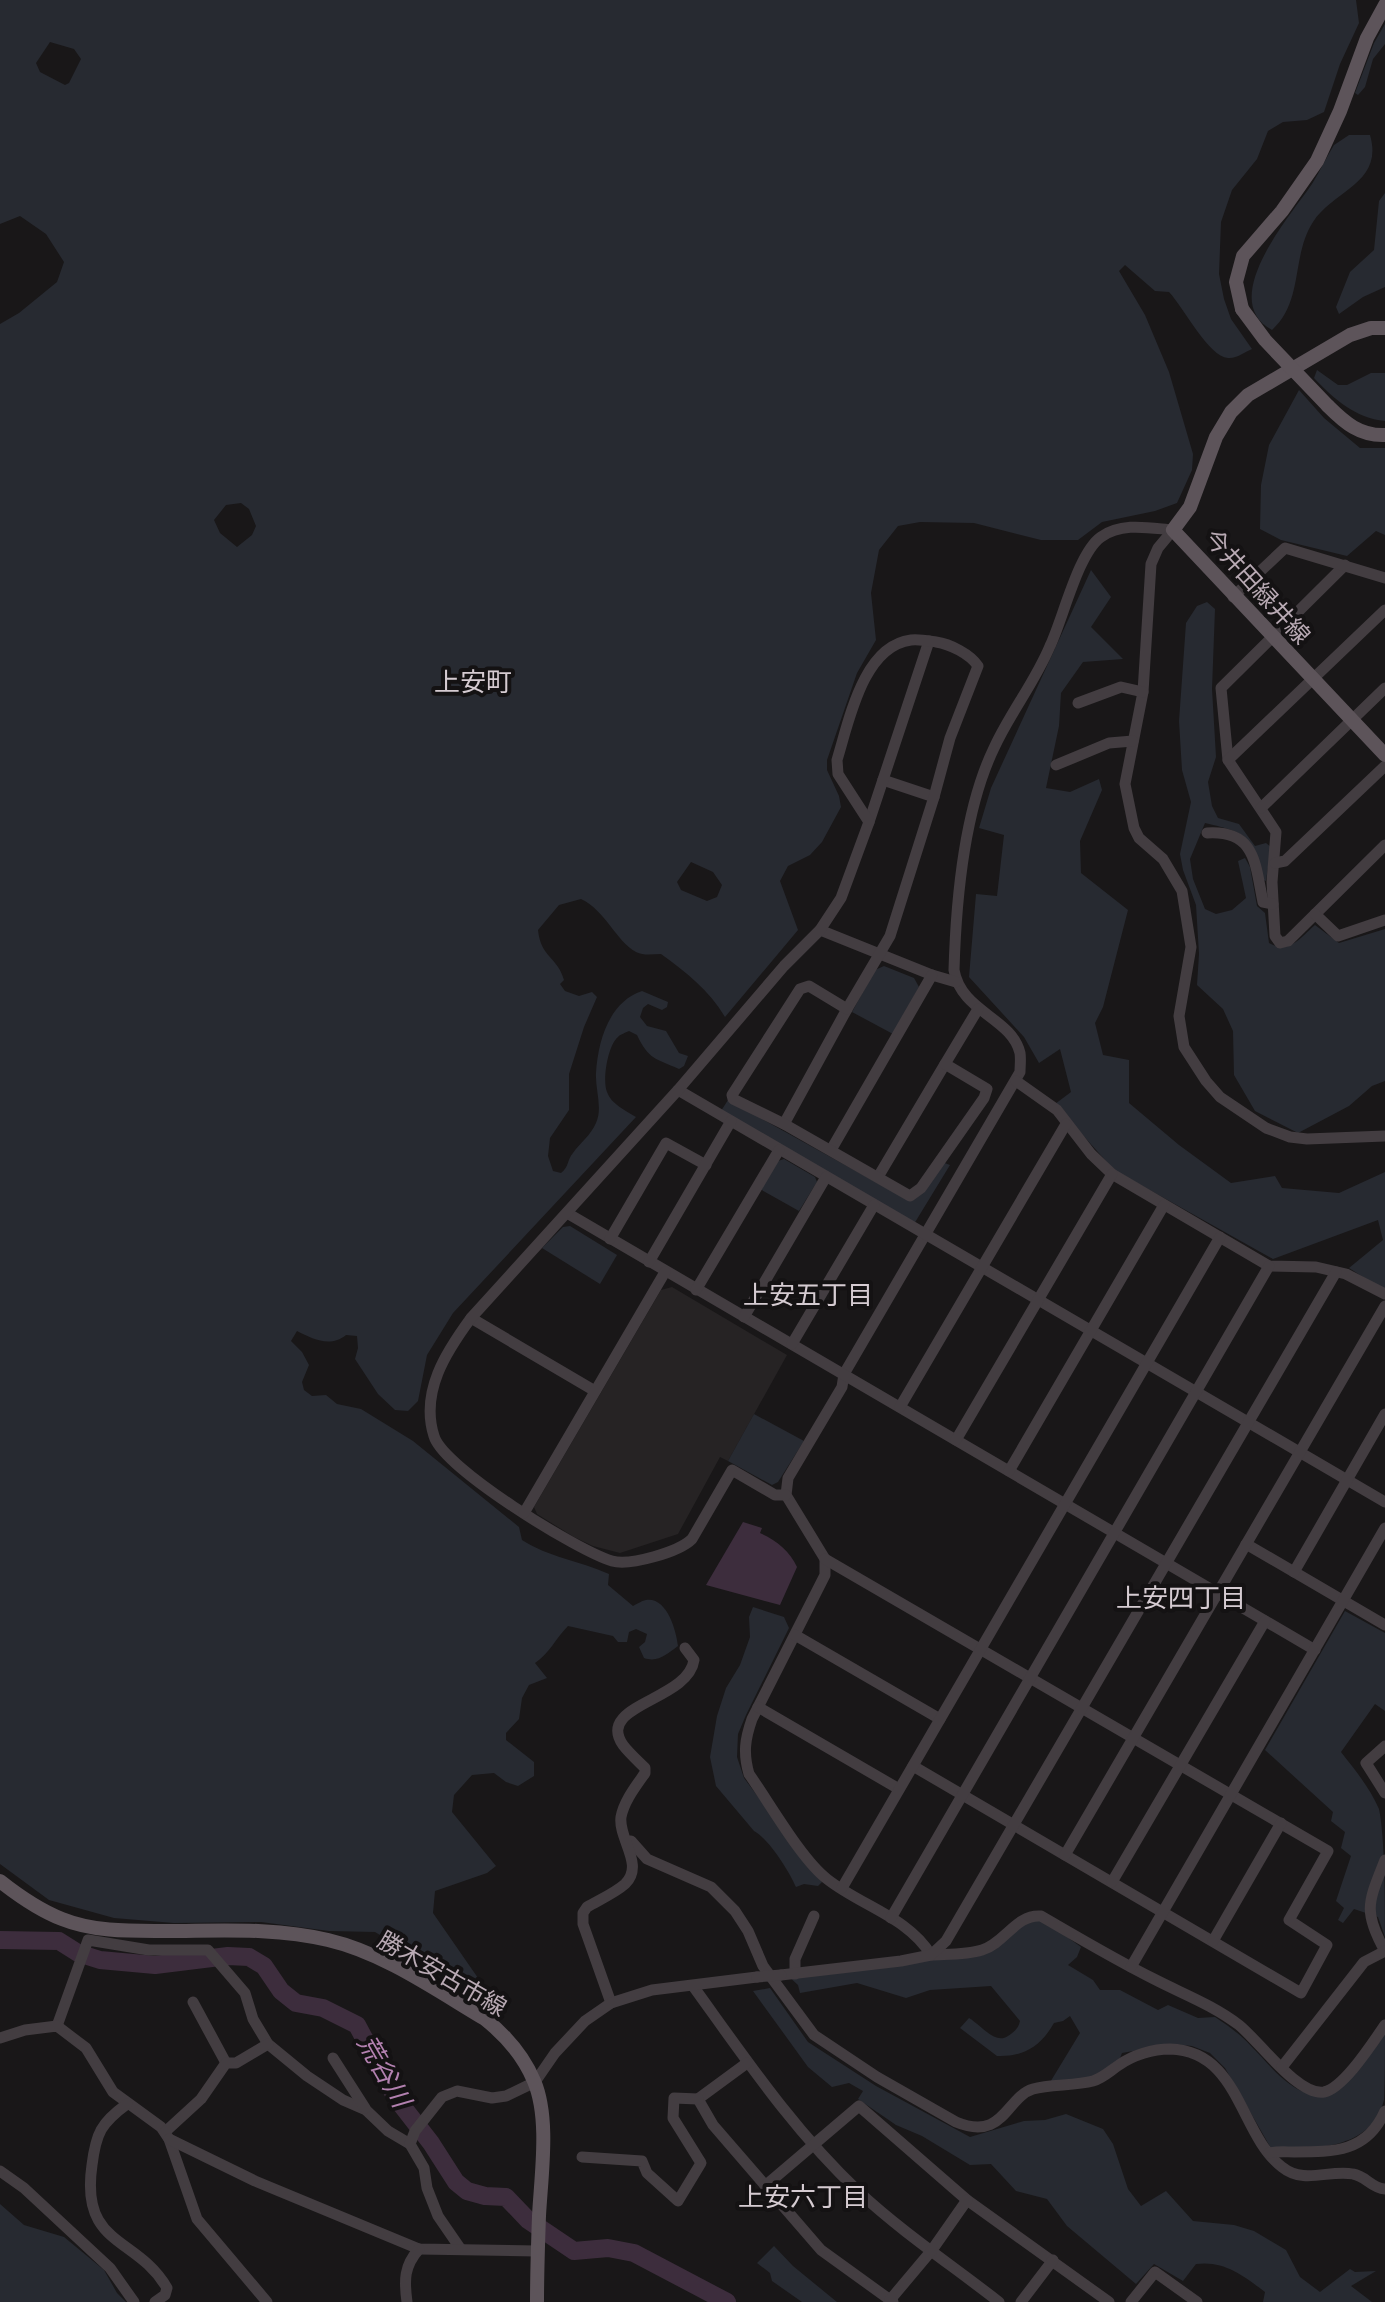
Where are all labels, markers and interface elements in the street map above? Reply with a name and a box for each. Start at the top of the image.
street label: 今井田緑井線 [1199,525,1315,649]
district label: 上安町 [434,669,512,696]
district label: 上安五丁目 [743,1282,873,1309]
district label: 上安四丁目 [1116,1585,1246,1612]
street label: 勝木安古市線 [373,1927,511,2021]
water label: 荒谷川 [352,2031,416,2114]
district label: 上安六丁目 [738,2184,868,2211]

